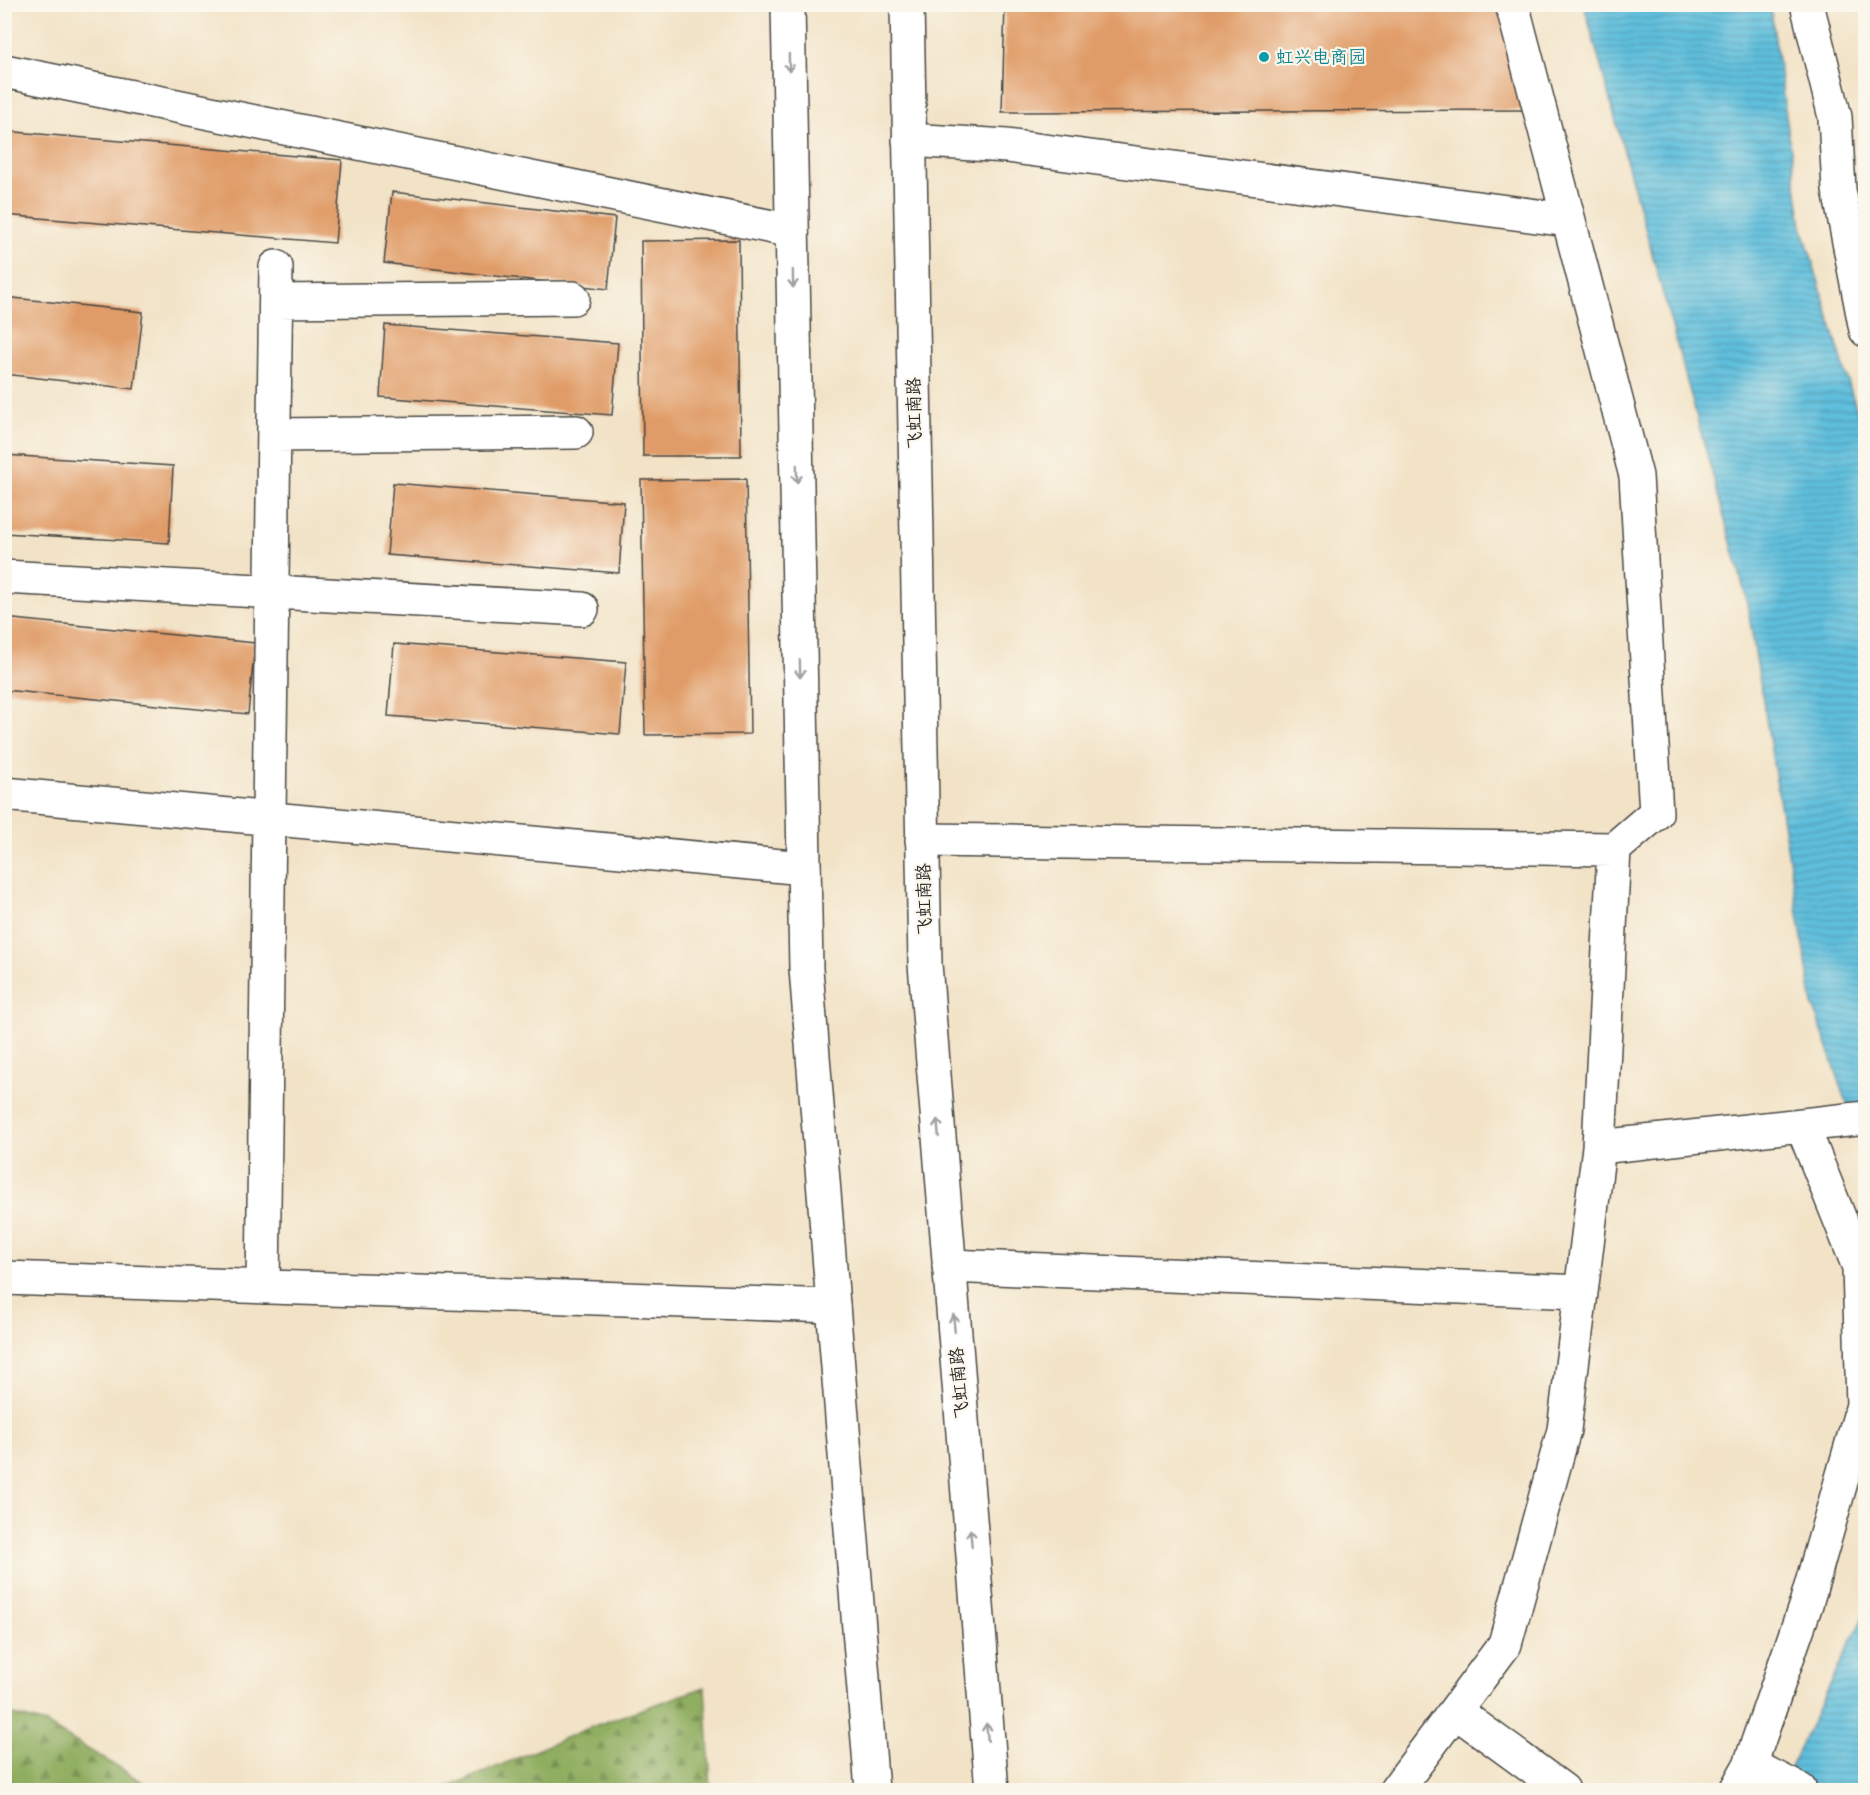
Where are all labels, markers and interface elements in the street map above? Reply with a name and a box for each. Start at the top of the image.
place label: 虹兴电商园 [1276,45,1366,69]
marker: 虹兴电商园 [1257,50,1271,64]
one-way arrow [783,52,795,72]
one-way arrow [787,268,799,288]
street label: 飞虹南路 [901,377,927,449]
one-way arrow [791,463,803,483]
one-way arrow [795,658,806,678]
street label: 飞虹南路 [911,863,937,935]
one-way arrow [932,1119,943,1139]
one-way arrow [948,1313,959,1333]
street label: 飞虹南路 [944,1346,974,1420]
one-way arrow [965,1528,976,1548]
one-way arrow [981,1723,992,1743]

